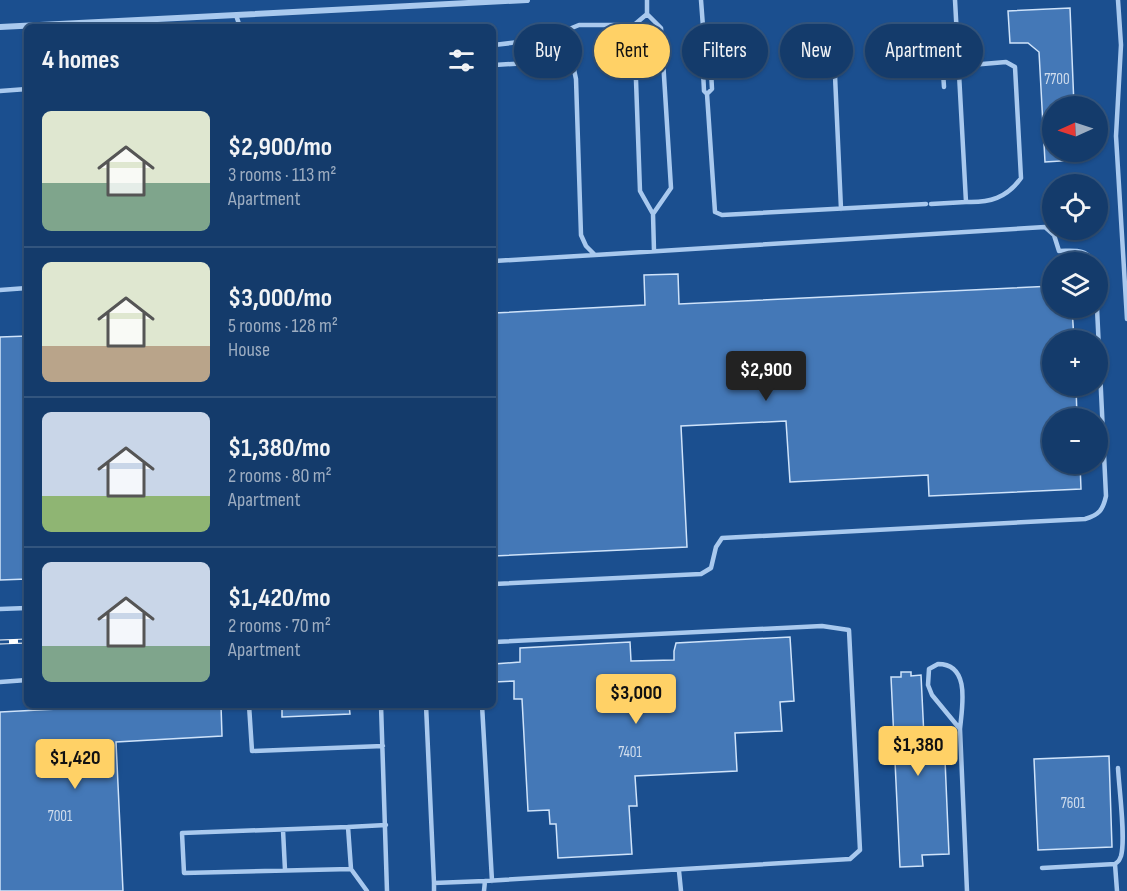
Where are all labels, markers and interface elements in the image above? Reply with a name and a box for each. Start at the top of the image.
chip: Buy [514,24,582,78]
chip: Rent [594,24,670,78]
chip: Filters [682,24,768,78]
chip: New [780,24,853,78]
chip: Apartment [865,24,983,78]
icon: filters [445,44,478,77]
text: 4 homes [42,45,119,76]
house number: 7700 [1044,70,1070,89]
north arrow [1042,96,1108,162]
map controls [1042,96,1108,474]
text: $2,900/mo [228,132,332,163]
icon: home [90,135,162,207]
text: 3 rooms · 113 m² [228,163,337,187]
button: locate [1042,174,1108,240]
text: Apartment [228,187,301,211]
button: layers [1042,252,1108,318]
text: $3,000/mo [228,283,332,314]
icon: home [90,286,162,358]
text: 5 rooms · 128 m² [228,314,338,338]
button: + [1042,330,1108,396]
text: House [228,338,270,362]
pin: $2,900 [717,351,815,402]
text: $2,900 [740,358,792,382]
button: − [1042,408,1108,474]
text: $1,380/mo [228,433,331,464]
icon: home [90,436,162,508]
text: 2 rooms · 80 m² [228,464,332,488]
text: Apartment [228,488,301,512]
text: $1,420/mo [228,583,331,614]
icon: home [90,586,162,658]
text: 2 rooms · 70 m² [228,614,331,638]
text: Apartment [228,638,301,662]
pin: $3,000 [587,674,685,725]
text: $3,000 [610,681,662,705]
pin: $1,380 [869,726,967,777]
text: $1,380 [893,733,944,757]
pin: $1,420 [26,739,124,790]
house number: 7401 [618,743,642,762]
text: $1,420 [50,746,100,770]
house number: 7601 [1061,794,1086,813]
house number: 7001 [48,807,73,826]

